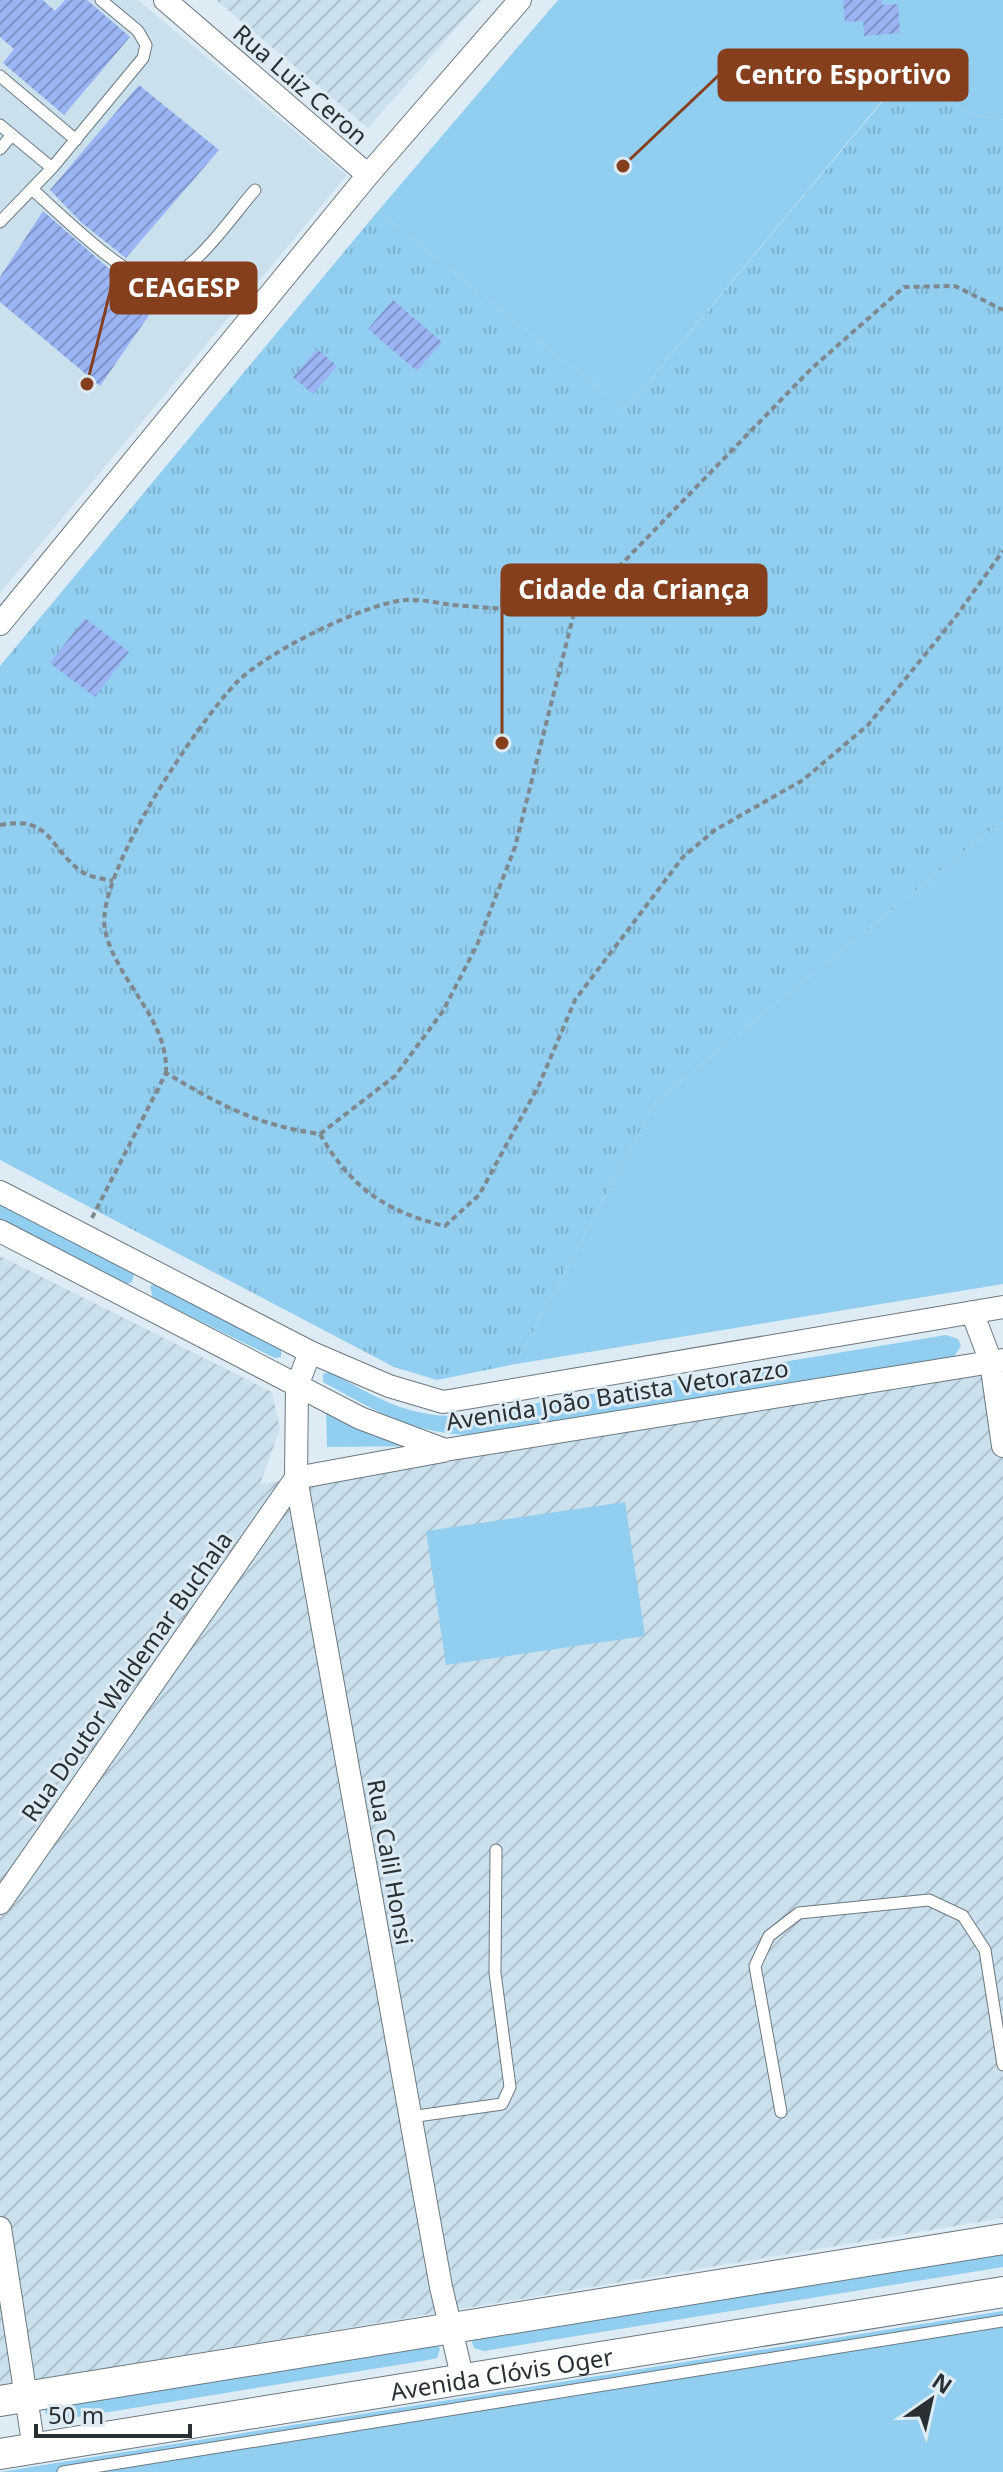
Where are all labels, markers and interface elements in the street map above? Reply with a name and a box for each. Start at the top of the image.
street label: Rua Luiz Ceron [227,16,375,152]
callout: Centro Esportivo [719,50,967,100]
text: Centro Esportivo [735,56,951,92]
callout: CEAGESP [111,263,256,313]
text: CEAGESP [128,269,240,305]
callout: Cidade da Criança [502,565,766,615]
text: Cidade da Criança [518,571,750,607]
street label: Avenida João Batista Vetorazzo [443,1351,791,1437]
street label: Rua Doutor Waldemar Buchala [13,1524,239,1828]
street label: Rua Calil Honsi [360,1777,422,1947]
street label: Avenida Clóvis Oger [388,2339,615,2407]
north arrow [891,2360,971,2440]
text: N [927,2365,959,2400]
scale bar [36,2388,190,2438]
text: 50 m [48,2398,104,2431]

